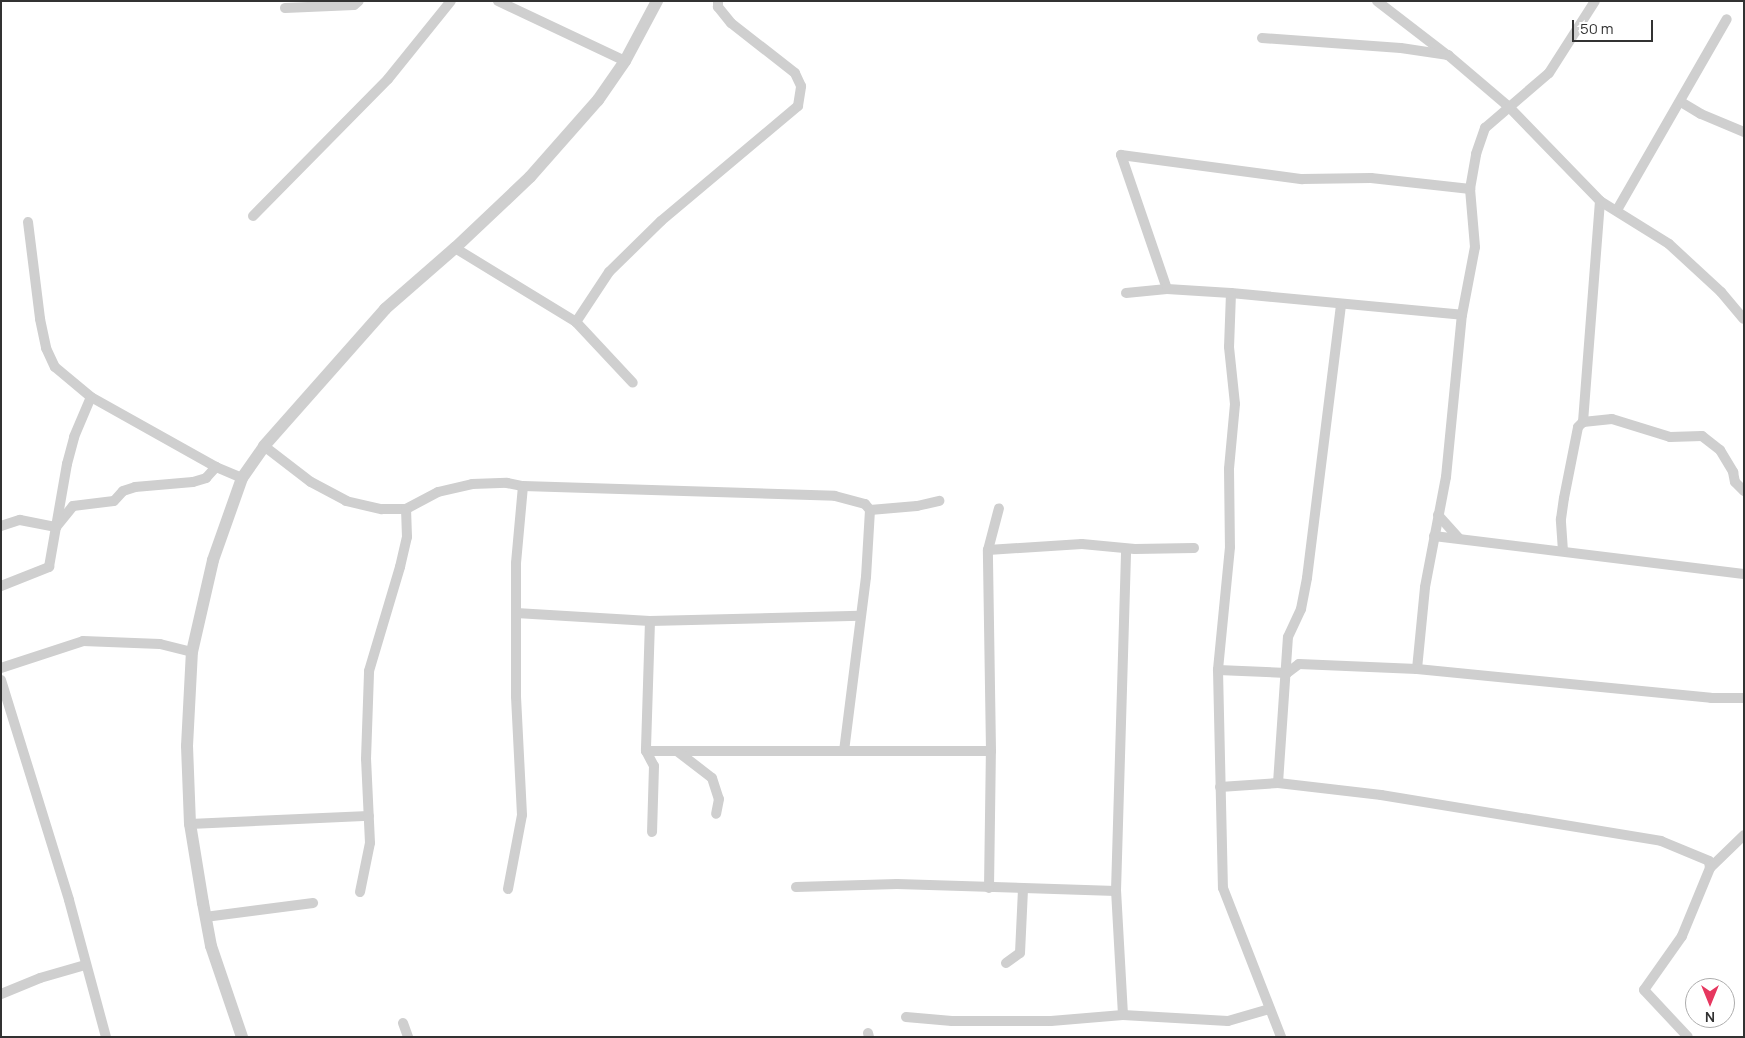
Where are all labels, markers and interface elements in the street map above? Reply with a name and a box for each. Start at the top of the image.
scale bar [1575,10,1656,42]
text: 50 m [1580,18,1614,39]
north arrow [1685,978,1735,1028]
text: N [1705,1008,1715,1027]

